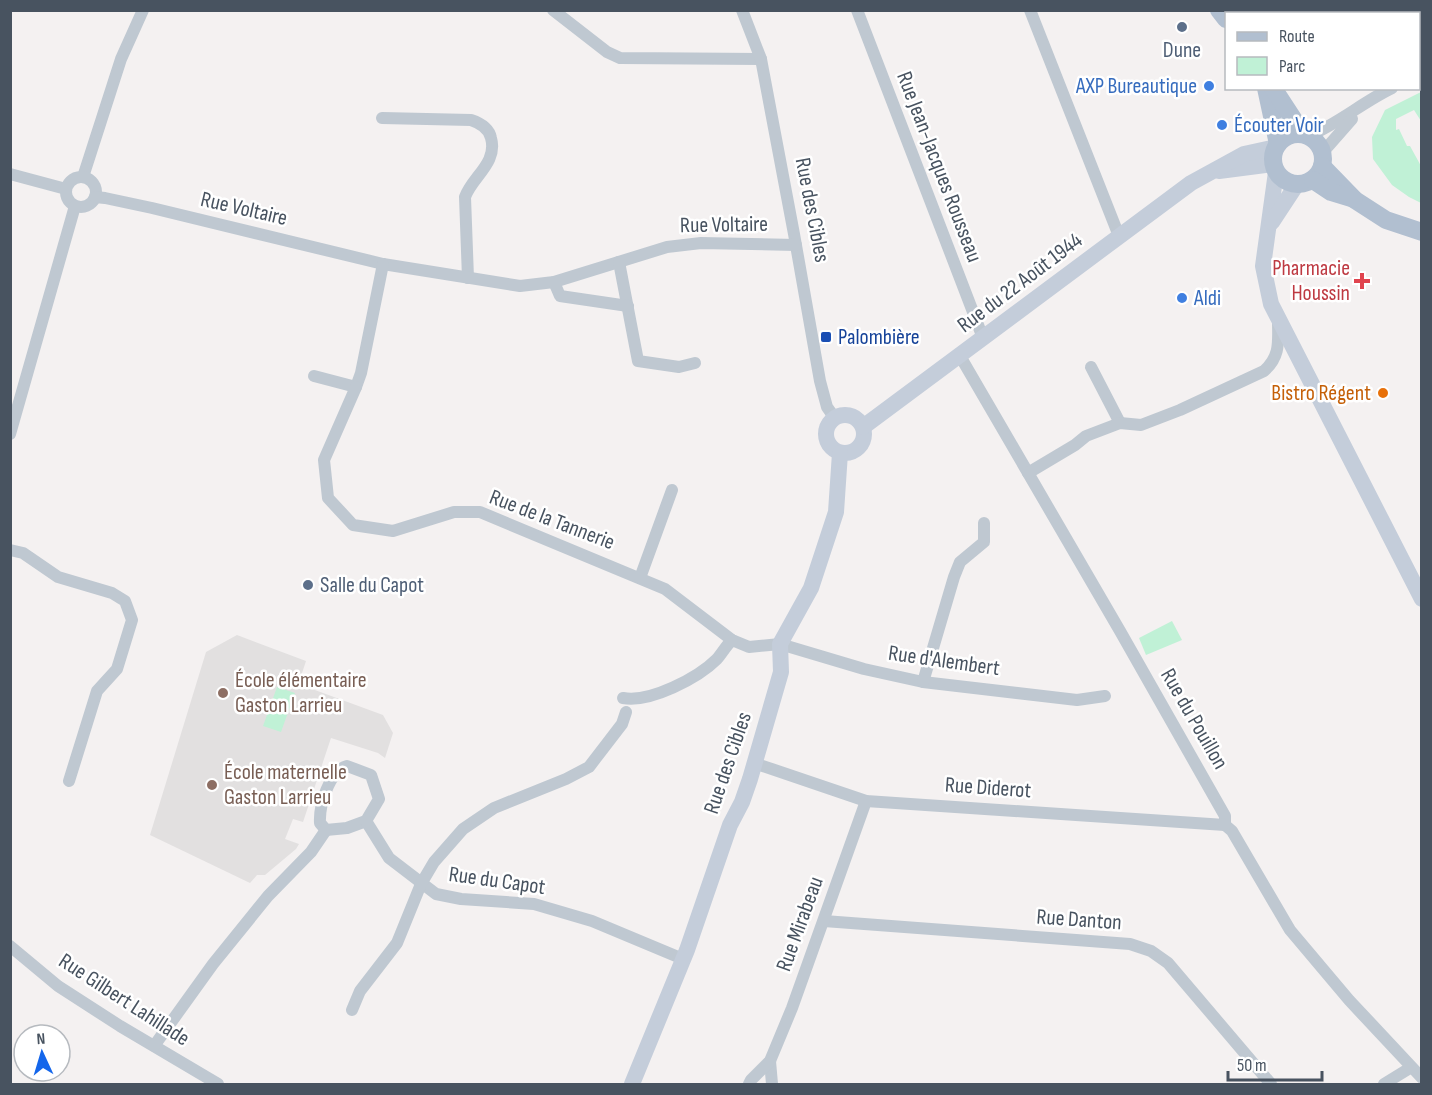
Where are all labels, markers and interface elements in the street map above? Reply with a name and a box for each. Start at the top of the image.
legend [1225,12,1420,90]
marker: Dune [1175,20,1189,34]
text: Route [1279,26,1315,47]
place label: Dune [1163,37,1201,64]
text: Parc [1279,56,1305,77]
street label: Rue Jean-Jacques Rousseau [890,68,988,266]
place label: AXP Bureautique [1075,73,1197,100]
marker: AXP Bureautique [1202,79,1216,93]
place label: Écouter Voir [1234,112,1324,139]
marker: Écouter Voir [1215,118,1229,132]
street label: Rue des Cibles [789,155,835,265]
street label: Rue Voltaire [198,186,290,232]
street label: Rue Voltaire [680,211,768,239]
street label: Rue du 22 Août 1944 [952,227,1088,339]
place label: Pharmacie Houssin [1272,255,1350,307]
marker: Pharmacie Houssin [1355,274,1369,288]
place label: Aldi [1193,285,1221,312]
marker: Aldi [1175,291,1189,305]
place label: Palombière [838,324,920,351]
marker: Palombière [819,330,833,344]
place label: Bistro Régent [1271,380,1371,407]
marker: Bistro Régent [1376,386,1390,400]
street label: Rue de la Tannerie [485,484,619,556]
place label: Salle du Capot [320,572,424,599]
marker: Salle du Capot [301,578,315,592]
street label: Rue d'Alembert [886,640,1002,682]
street label: Rue du Pouillon [1154,664,1234,774]
place label: École élémentaire Gaston Larrieu [235,667,367,719]
marker: École élémentaire Gaston Larrieu [216,686,230,700]
street label: Rue des Cibles [698,708,758,817]
place label: École maternelle Gaston Larrieu [224,759,347,811]
street label: Rue Diderot [944,772,1032,805]
marker: École maternelle Gaston Larrieu [205,778,219,792]
street label: Rue du Capot [447,861,547,901]
street label: Rue Mirabeau [770,873,830,975]
street label: Rue Danton [1035,904,1123,936]
street label: Rue Gilbert Lahillade [54,948,194,1052]
north arrow [12,1023,72,1083]
text: N [36,1030,46,1049]
scale bar [1228,1044,1322,1082]
text: 50 m [1237,1055,1267,1076]

